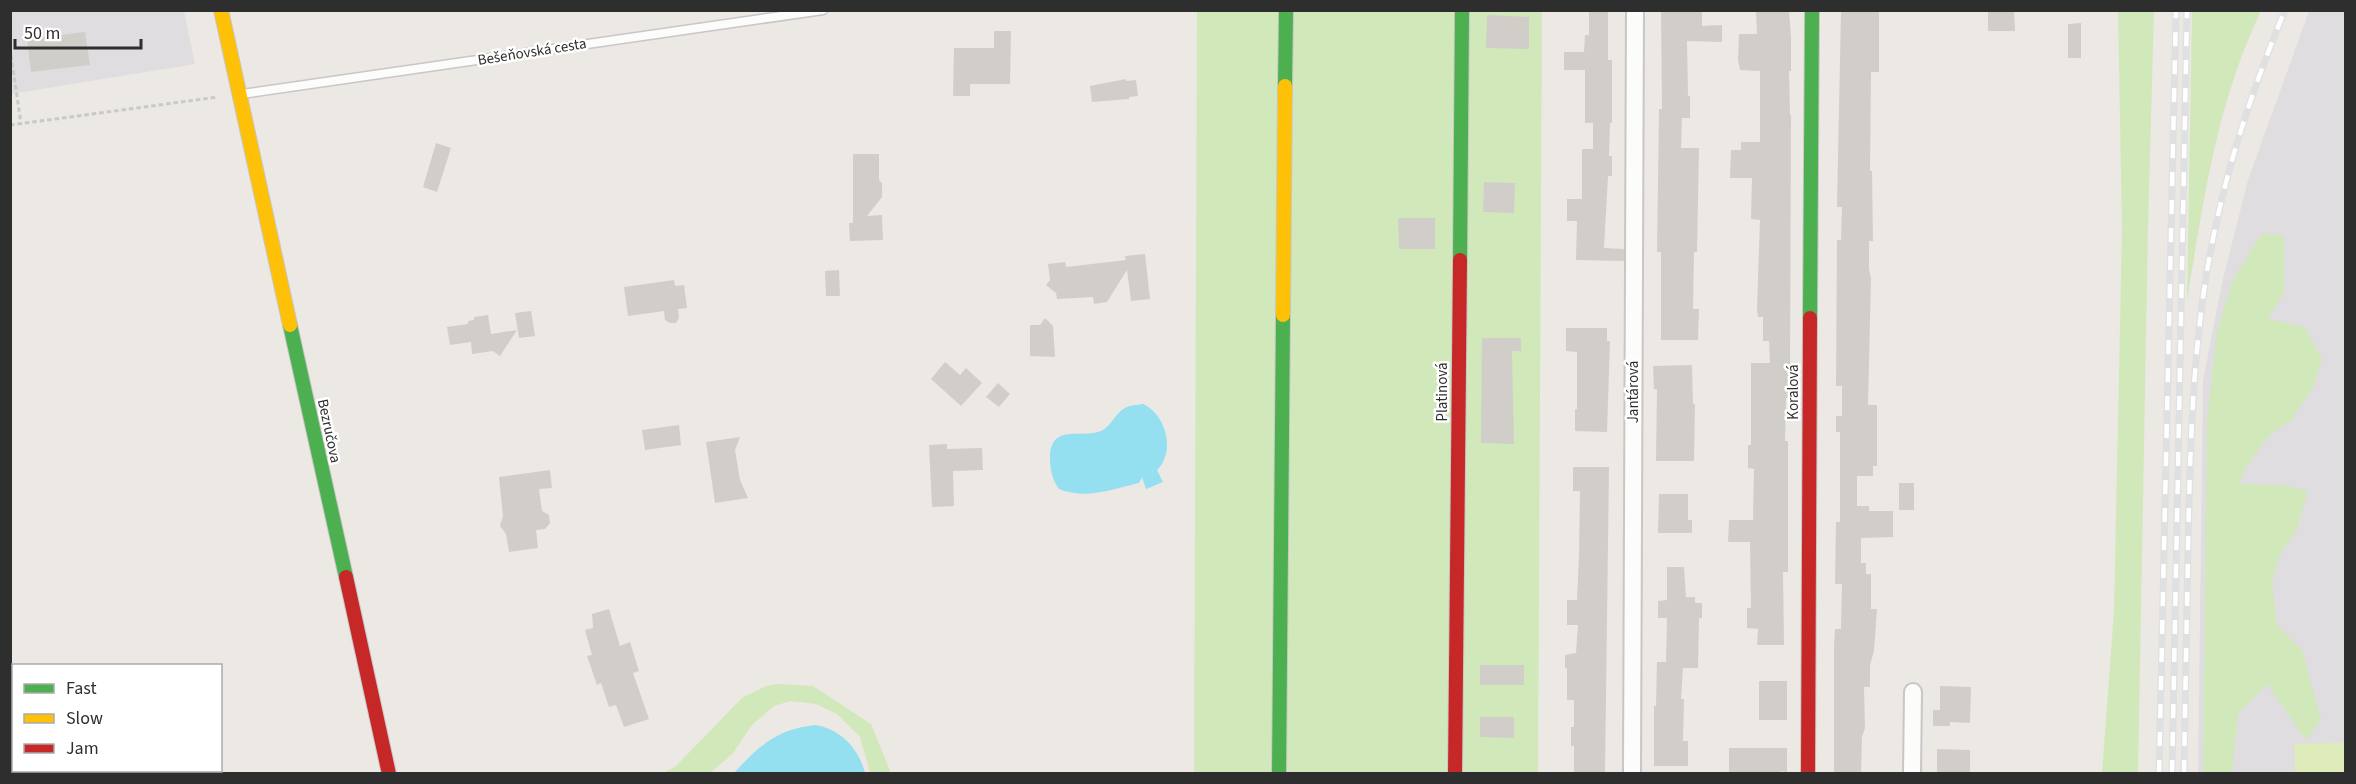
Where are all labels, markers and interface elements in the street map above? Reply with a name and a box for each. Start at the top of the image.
scale bar [15,12,141,50]
text: 50 m [24,21,60,46]
street label: Bešeňovská cesta [476,33,588,71]
street label: Jantárová [1623,361,1644,423]
street label: Platinová [1432,363,1453,421]
street label: Koralová [1783,364,1804,420]
street label: Bezručova [312,397,346,465]
legend [12,664,222,772]
text: Fast [66,676,97,701]
text: Slow [66,706,103,731]
text: Jam [66,736,99,761]

